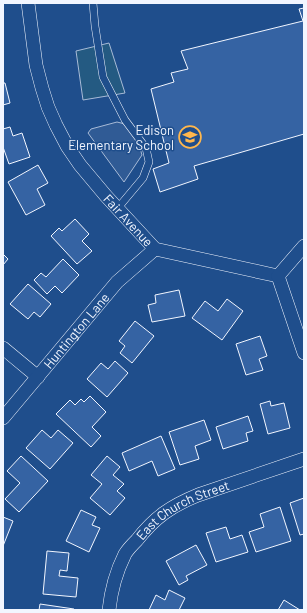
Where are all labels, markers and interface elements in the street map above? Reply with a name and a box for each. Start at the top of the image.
place label: Edison Elementary School [68,122,174,153]
school or university icon: Edison Elementary School [177,124,203,150]
street label: Fair Avenue [100,191,157,250]
street label: Huntington Lane [40,290,113,372]
street label: East Church Street [133,477,231,543]

